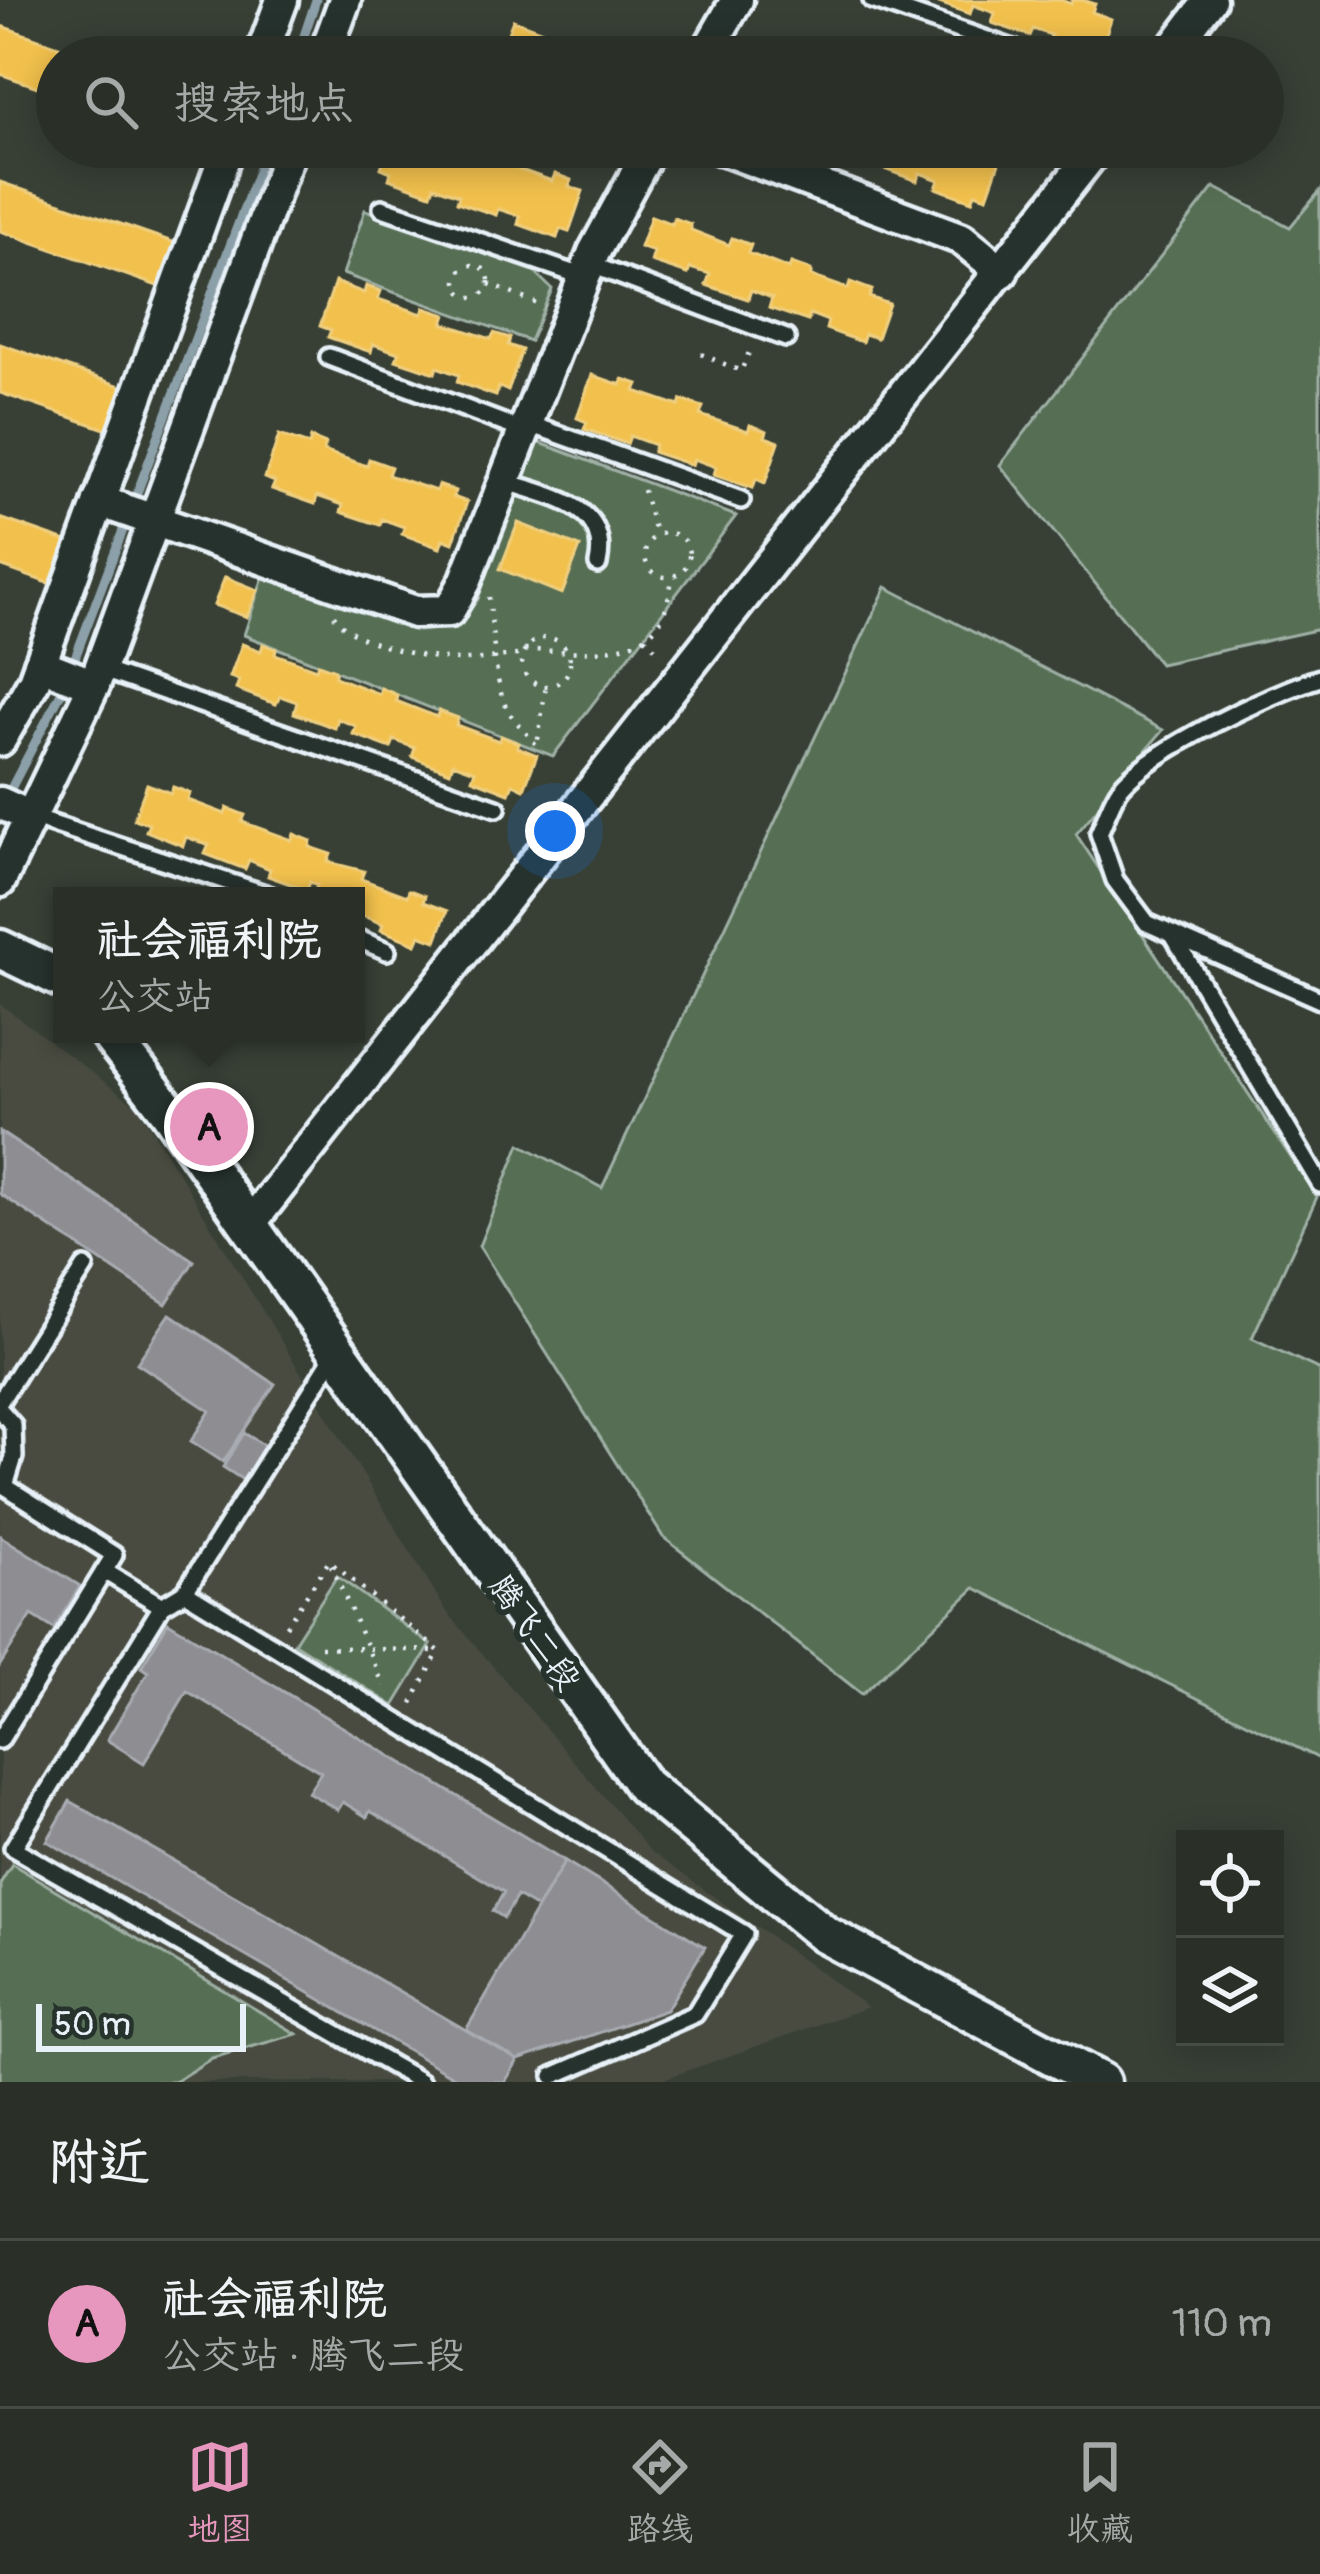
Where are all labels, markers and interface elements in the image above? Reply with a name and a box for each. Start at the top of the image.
search box [36,36,1284,168]
icon: search [78,69,144,135]
text: 搜索地点 [174,76,354,132]
your location [525,801,585,861]
popup [53,887,365,1043]
text: 社会福利院 [96,913,322,969]
text: 公交站 [96,972,214,1021]
pin: A [170,1082,248,1172]
street label: 腾飞二段 [480,1567,589,1699]
map controls [1176,1830,1284,2046]
button: locate [1176,1830,1284,1938]
button: layers [1176,1938,1284,2046]
scale bar [36,1998,246,2051]
text: 50 m [54,2004,131,2045]
text: 附近 [48,2131,150,2195]
text: 社会福利院 [162,2272,387,2328]
text: A [74,2299,100,2348]
text: 110 m [1172,2299,1272,2348]
text: 公交站 · 腾飞二段 [162,2331,465,2380]
tab: 地图 [187,2434,253,2550]
tab: 路线 [627,2434,693,2550]
tab: 收藏 [1067,2434,1133,2550]

